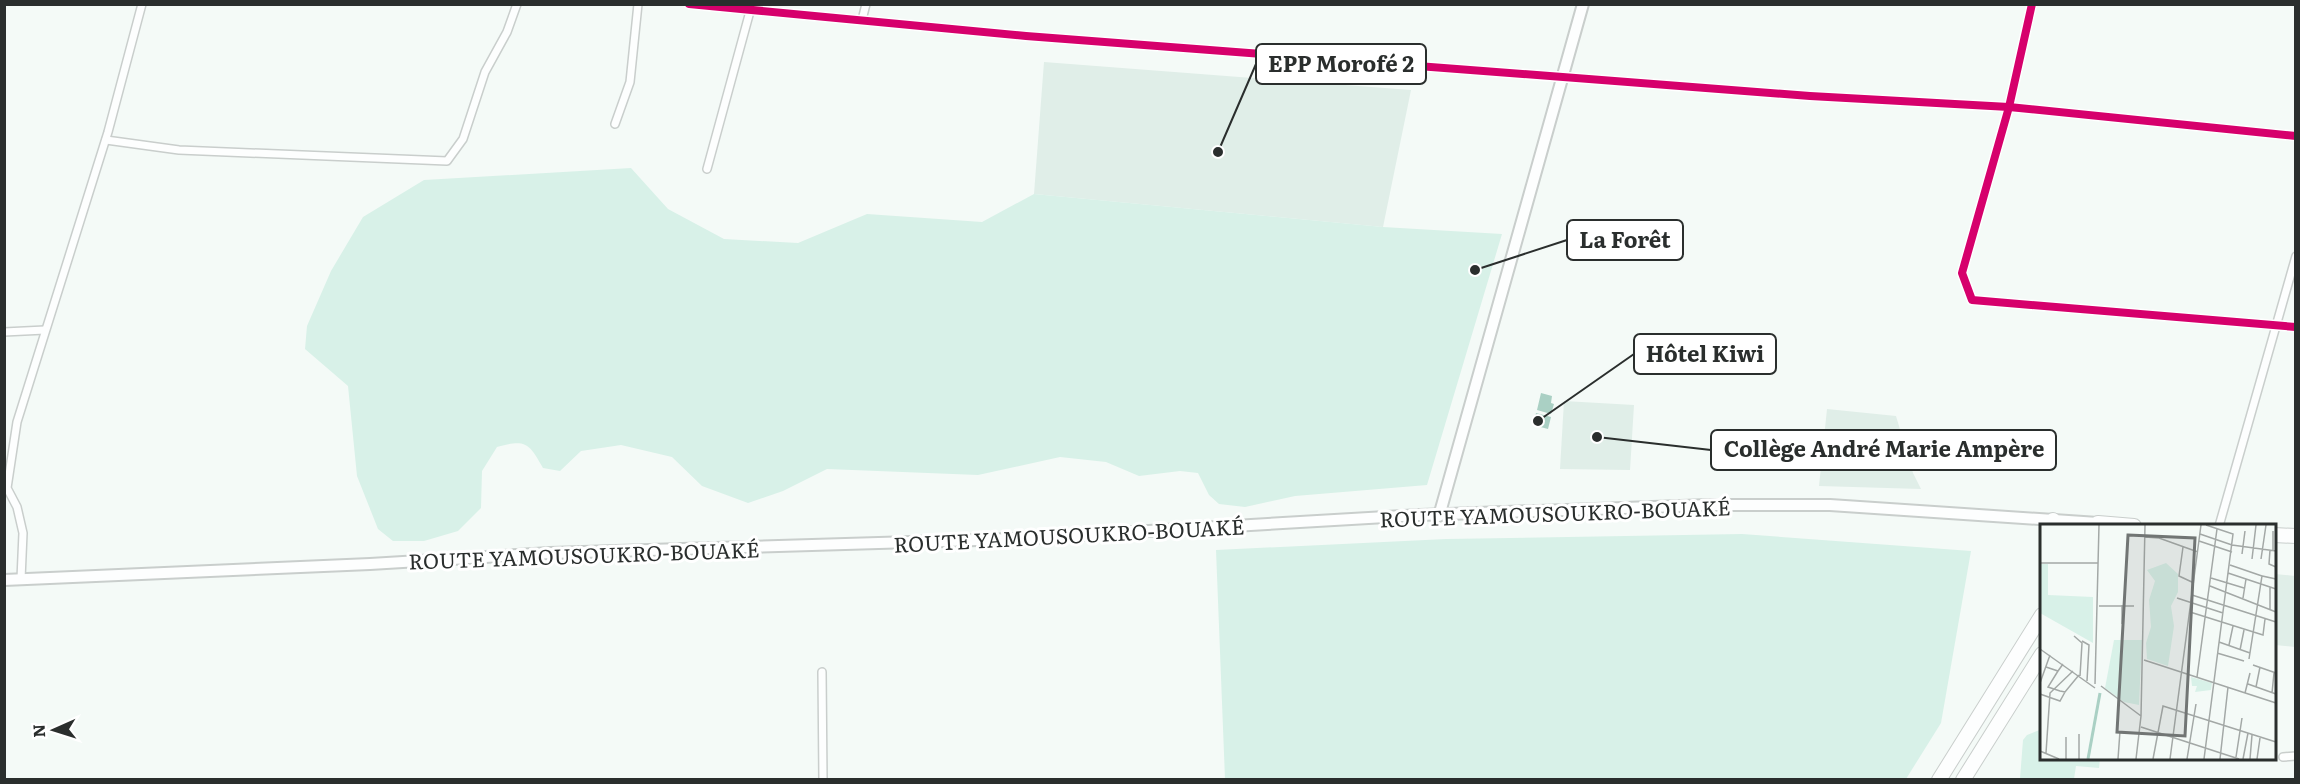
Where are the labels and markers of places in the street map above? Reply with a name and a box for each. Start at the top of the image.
callout: EPP Morofé 2 [1256,44,1426,84]
callout: La Forêt [1567,220,1683,260]
callout: Hôtel Kiwi [1634,334,1776,374]
callout: Collège André Marie Ampère [1711,430,2056,470]

